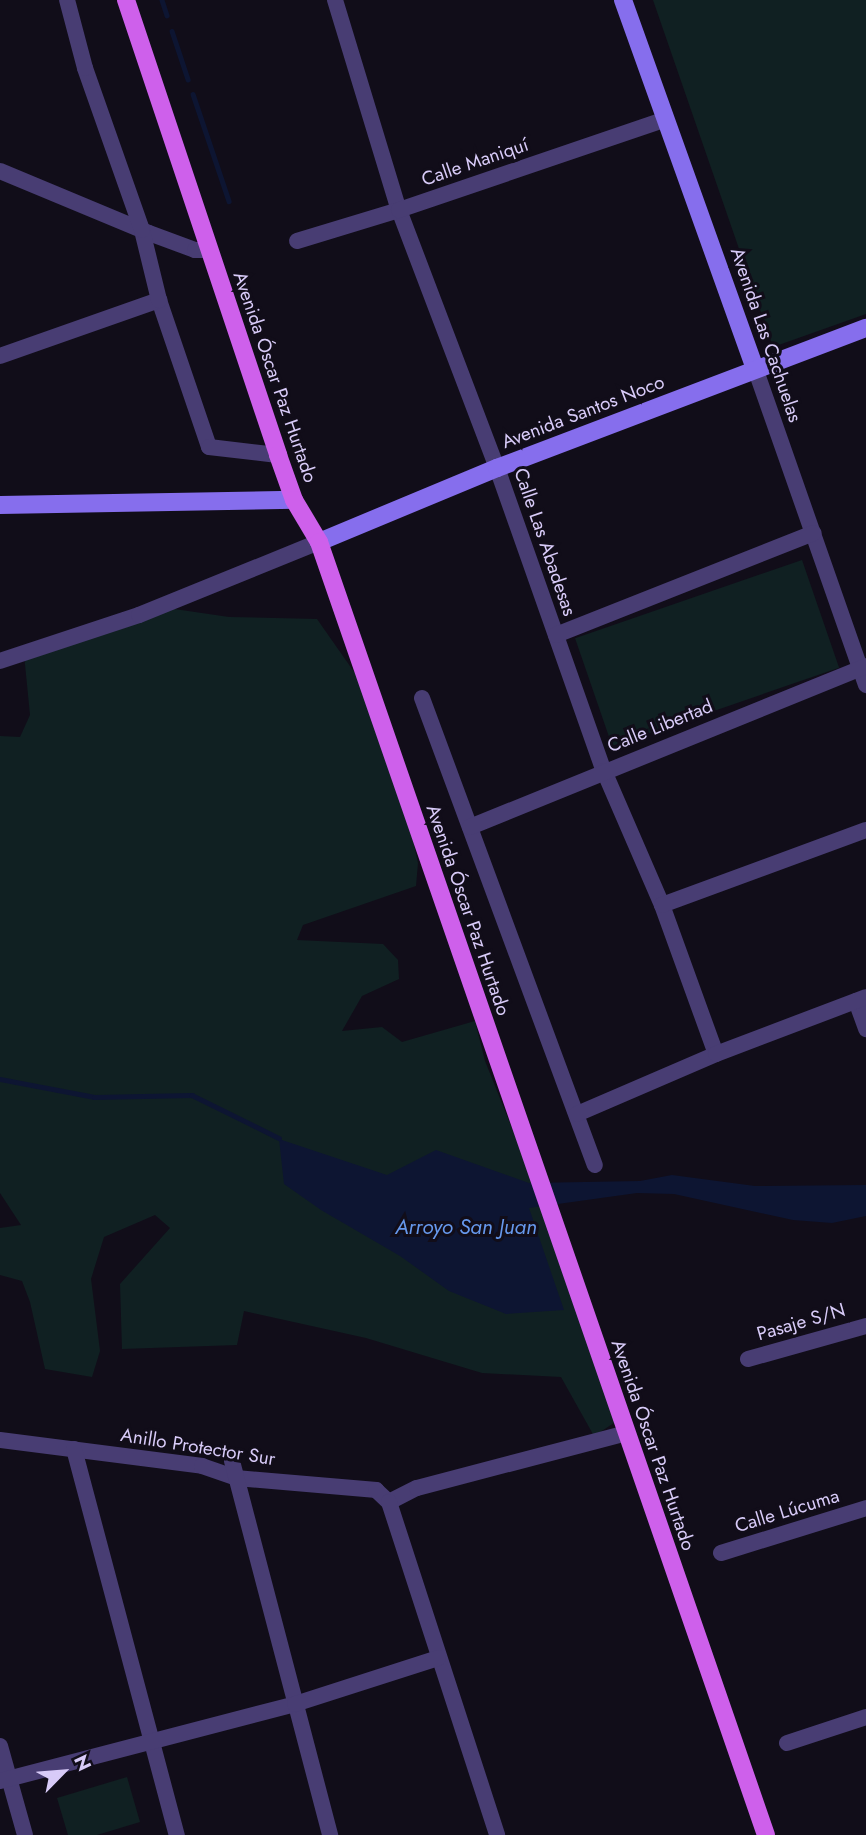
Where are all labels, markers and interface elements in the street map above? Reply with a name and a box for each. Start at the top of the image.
street label: Calle Maniquí [419,133,531,191]
street label: Avenida Las Cachuelas [725,245,807,425]
street label: Avenida Óscar Paz Hurtado [228,269,322,485]
street label: Avenida Santos Noco [498,370,668,454]
street label: Calle Las Abadesas [509,465,581,619]
street label: Calle Libertad [604,695,716,757]
street label: Avenida Óscar Paz Hurtado [421,802,515,1018]
water label: Arroyo San Juan [395,1214,537,1240]
street label: Pasaje S/N [754,1299,848,1345]
street label: Avenida Óscar Paz Hurtado [606,1337,700,1553]
street label: Anillo Protector Sur [119,1424,277,1470]
street label: Calle Lúcuma [732,1484,842,1538]
north arrow [28,1737,98,1807]
text: N [67,1750,98,1775]

